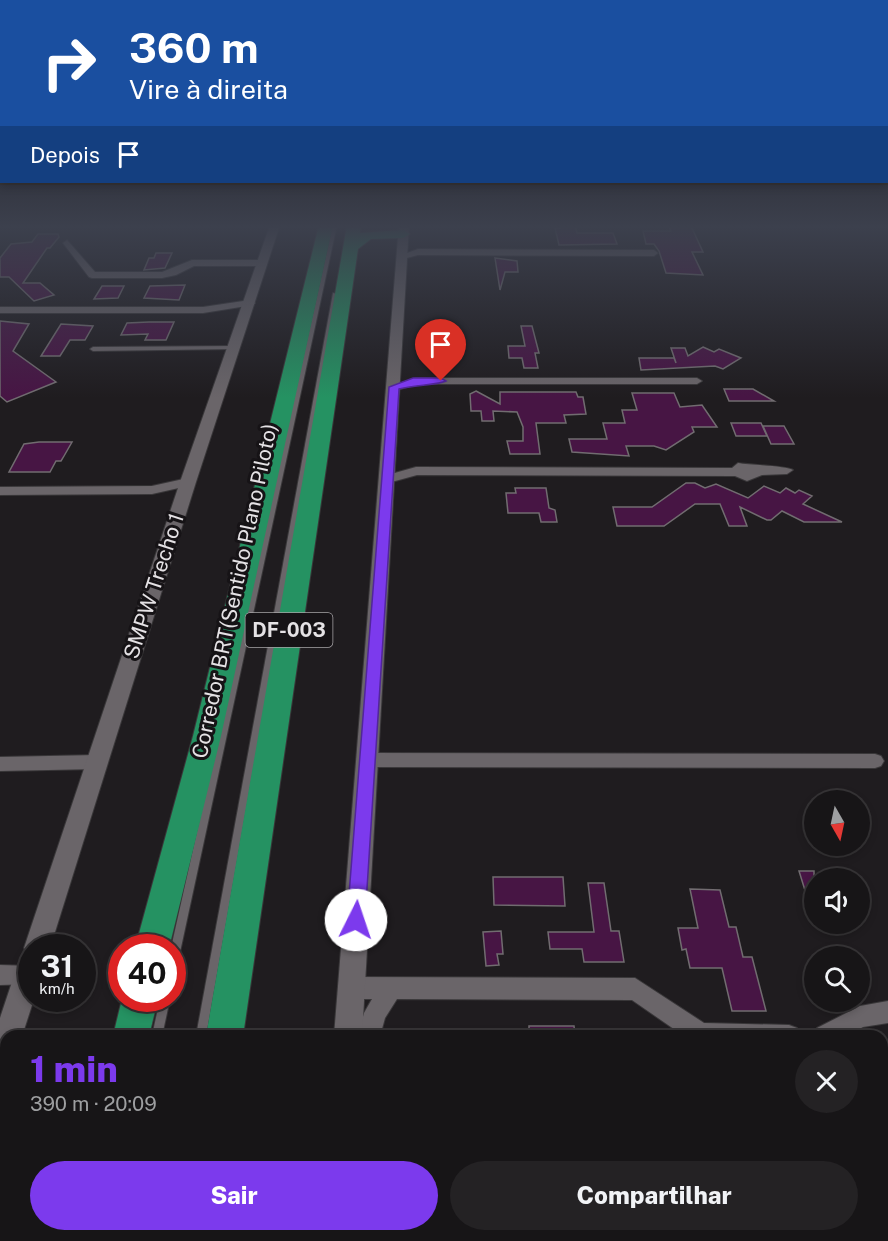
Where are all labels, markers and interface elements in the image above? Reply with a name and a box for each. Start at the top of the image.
text: 360 m [129,23,259,72]
icon: right [30,24,108,102]
text: Vire à direita [129,73,288,105]
icon: arrive [112,138,145,171]
text: Depois [30,142,100,168]
pin [415,319,466,381]
icon: arrive [424,328,457,361]
street label: Corredor BRT(Sentido Plano Piloto) [187,421,282,761]
street label: SMPW Trecho 1 [118,510,189,662]
road number: DF-003 [246,613,332,647]
north arrow [804,790,870,856]
map controls [804,790,870,1012]
button: sound [804,868,870,934]
position arrow [324,888,388,952]
speed limit sign: 40 [108,934,186,1012]
button: search [804,946,870,1012]
text: 31 [41,948,73,984]
text: km/h [39,980,75,997]
text: 1 min [30,1048,118,1090]
button: close [795,1050,858,1113]
text: 390 m · 20:09 [30,1092,157,1116]
button: Sair [30,1161,438,1230]
button: Compartilhar [450,1161,858,1230]

